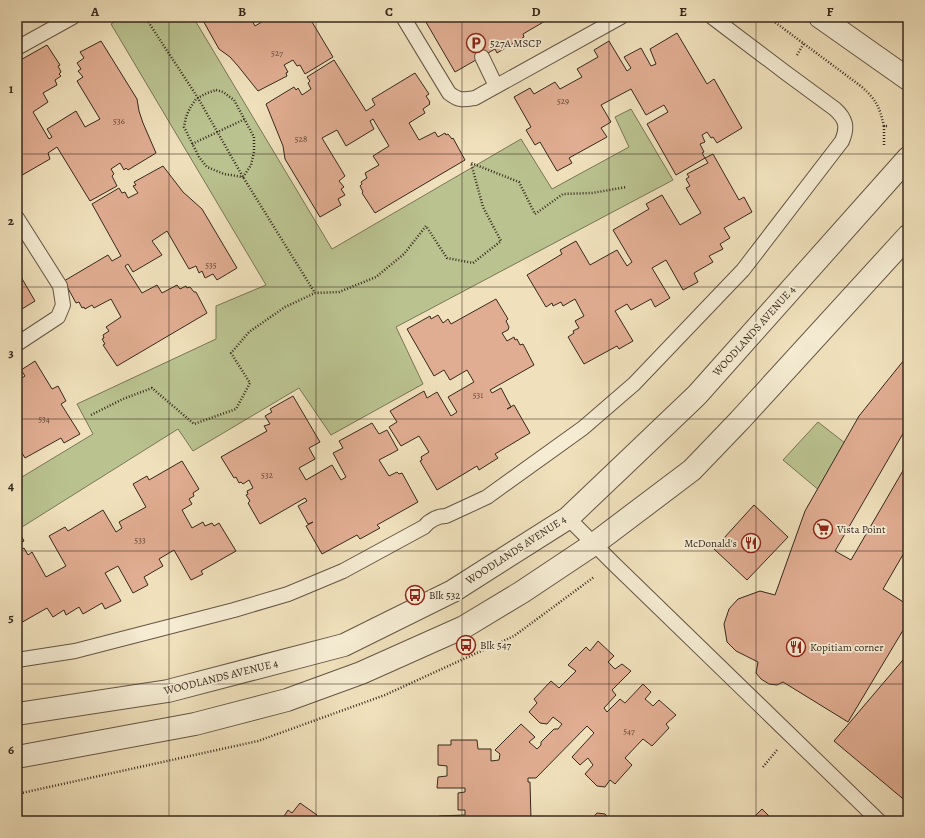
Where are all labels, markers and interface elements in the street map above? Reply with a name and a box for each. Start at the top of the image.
text: A [90,3,100,20]
text: B [238,3,246,20]
text: C [385,3,393,20]
text: D [531,3,541,20]
text: E [679,3,687,20]
text: F [827,3,834,20]
parking icon: 527A MSCP [465,32,487,54]
place label: 527A MSCP [490,36,541,51]
house number: 527 [271,47,283,59]
text: 1 [9,80,14,97]
house number: 529 [557,95,569,107]
house number: 536 [113,115,125,127]
house number: 528 [295,133,307,145]
text: 2 [8,212,15,229]
house number: 535 [205,259,217,271]
street label: WOODLANDS AVENUE 4 [709,282,799,380]
text: 3 [8,344,14,361]
house number: 531 [473,389,483,401]
house number: 534 [38,413,50,425]
house number: 532 [261,469,274,481]
text: 4 [8,477,14,494]
street label: WOODLANDS AVENUE 4 [462,512,569,589]
supermarket icon: Vista Point [812,518,834,540]
place label: Vista Point [836,522,886,537]
restaurant icon: McDonald's [740,532,762,554]
house number: 533 [134,534,146,546]
place label: McDonald's [684,536,737,551]
bus stop icon: Blk 532 [404,584,426,606]
place label: Blk 532 [429,588,460,603]
text: 5 [8,609,14,626]
bus stop icon: Blk 547 [455,634,477,656]
restaurant icon: Kopitiam corner [785,636,807,658]
place label: Blk 547 [480,638,512,653]
place label: Kopitiam corner [810,640,884,655]
street label: WOODLANDS AVENUE 4 [161,656,280,699]
house number: 547 [623,725,635,737]
text: 6 [8,741,14,758]

